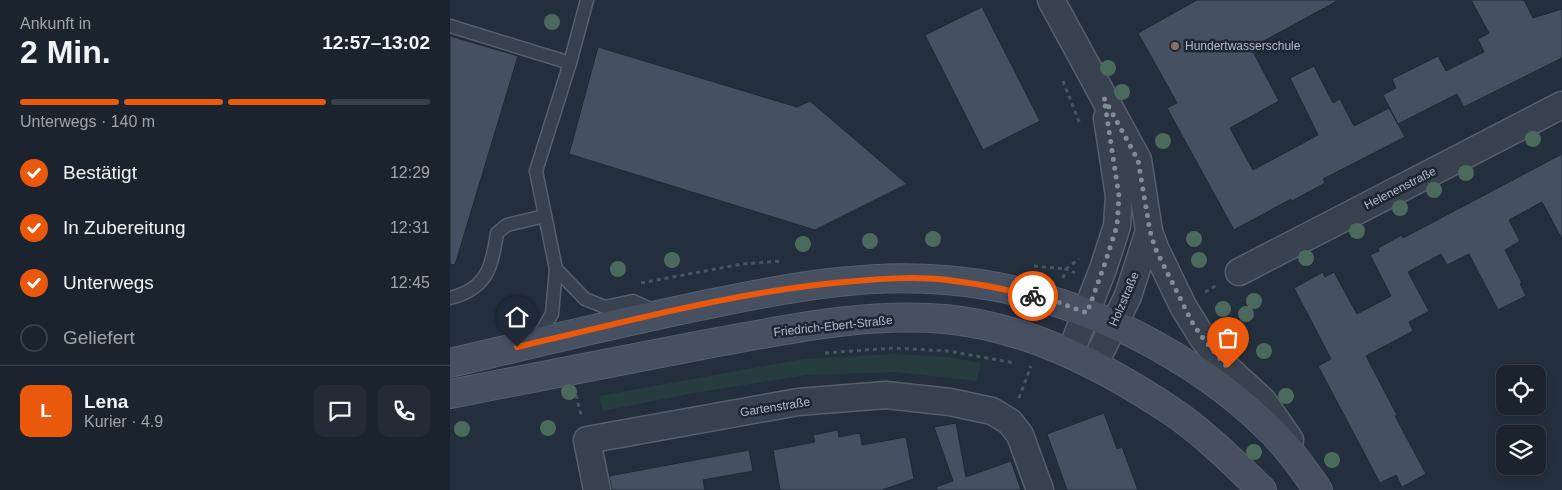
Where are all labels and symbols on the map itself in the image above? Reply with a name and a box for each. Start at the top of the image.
place label: Hundertwasserschule [1185,39,1301,53]
marker: Hundertwasserschule [1169,40,1181,52]
street label: Helenenstraße [1362,164,1439,212]
street label: Holzstraße [1106,269,1142,328]
courier [1008,271,1058,321]
pin [496,296,538,347]
street label: Friedrich-Ebert-Straße [773,313,893,339]
pin [1207,317,1249,368]
street label: Gartenstraße [739,395,811,419]

